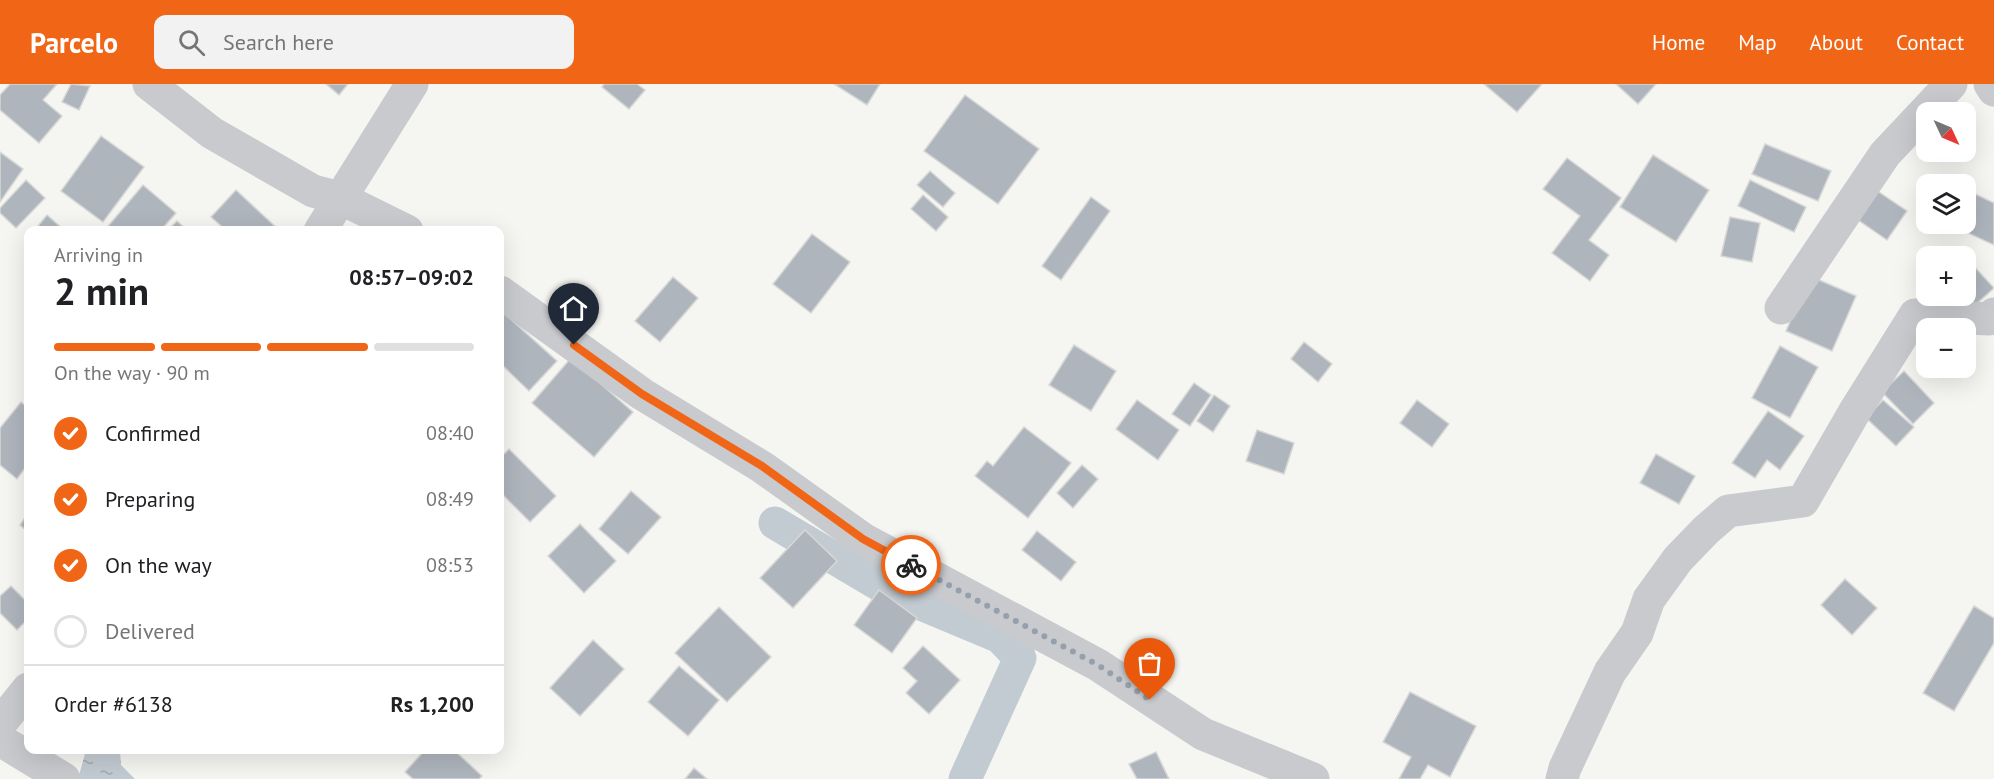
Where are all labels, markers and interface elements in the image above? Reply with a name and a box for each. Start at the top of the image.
search box [154,15,574,69]
text: Parcelo [30,24,118,61]
icon: search [175,26,208,59]
text: Search here [223,28,334,56]
text: Home [1652,29,1705,56]
text: Map [1738,29,1777,56]
text: About [1810,29,1863,56]
text: Contact [1896,29,1964,56]
north arrow [1916,102,1976,162]
map controls [1916,102,1976,378]
button: layers [1916,174,1976,234]
text: Arriving in [54,242,143,268]
button: + [1916,246,1976,306]
text: 08:57–09:02 [349,263,474,291]
text: 2 min [54,265,149,316]
pin [548,283,599,345]
icon: home [557,292,590,325]
button: − [1916,318,1976,378]
text: On the way · 90 m [54,360,210,386]
icon: check [54,417,87,450]
text: Confirmed [105,419,201,447]
text: 08:40 [426,420,474,446]
icon: check [54,483,87,516]
text: Preparing [105,485,195,513]
text: 08:49 [426,486,474,512]
courier [881,535,941,595]
icon: check [54,549,87,582]
icon: bike [895,549,928,582]
text: On the way [105,551,212,579]
text: 08:53 [426,552,474,578]
text: Delivered [105,617,195,645]
pin [1124,638,1175,700]
icon: bag [1133,647,1166,680]
text: Order #6138 [54,690,173,718]
text: Rs 1,200 [390,690,474,718]

